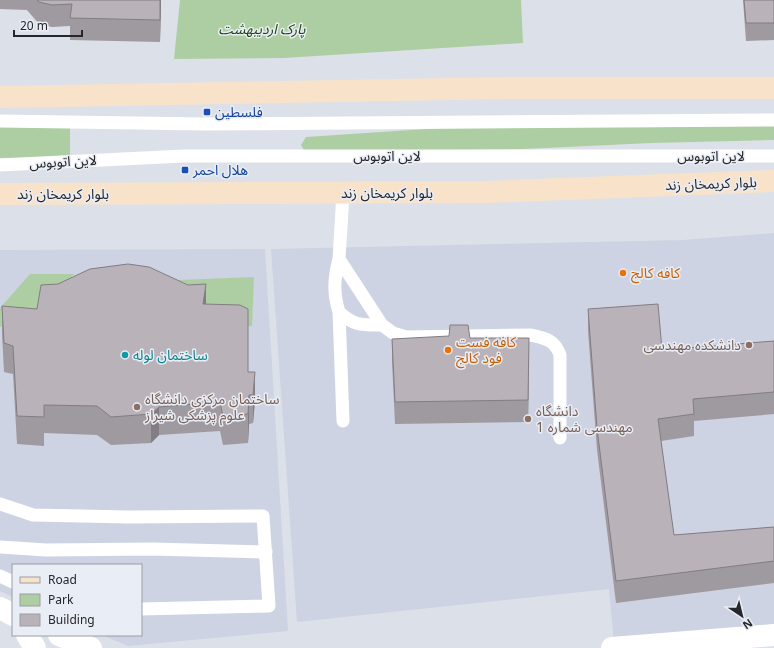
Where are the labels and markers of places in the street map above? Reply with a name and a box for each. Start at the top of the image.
place label: فلسطین [215,98,263,127]
marker: فلسطین [202,107,212,117]
place label: هلال احمر [192,156,248,185]
marker: هلال احمر [180,165,190,175]
place label: کافه کالج [631,259,680,288]
marker: کافه کالج [618,268,628,278]
place label: کافه فست فود کالج [456,328,516,373]
place label: دانشکده مهندسی [643,331,741,360]
marker: دانشکده مهندسی [744,340,754,350]
place label: ساختمان لوله [133,341,208,370]
marker: کافه فست فود کالج [443,345,453,355]
marker: ساختمان لوله [120,350,130,360]
place label: ساختمان مرکزی دانشگاه علوم پزشکی شیراز [144,385,279,430]
place label: دانشگاه مهندسی شماره 1 [536,397,633,442]
marker: ساختمان مرکزی دانشگاه علوم پزشکی شیراز [132,402,142,412]
marker: دانشگاه مهندسی شماره 1 [523,414,533,424]

